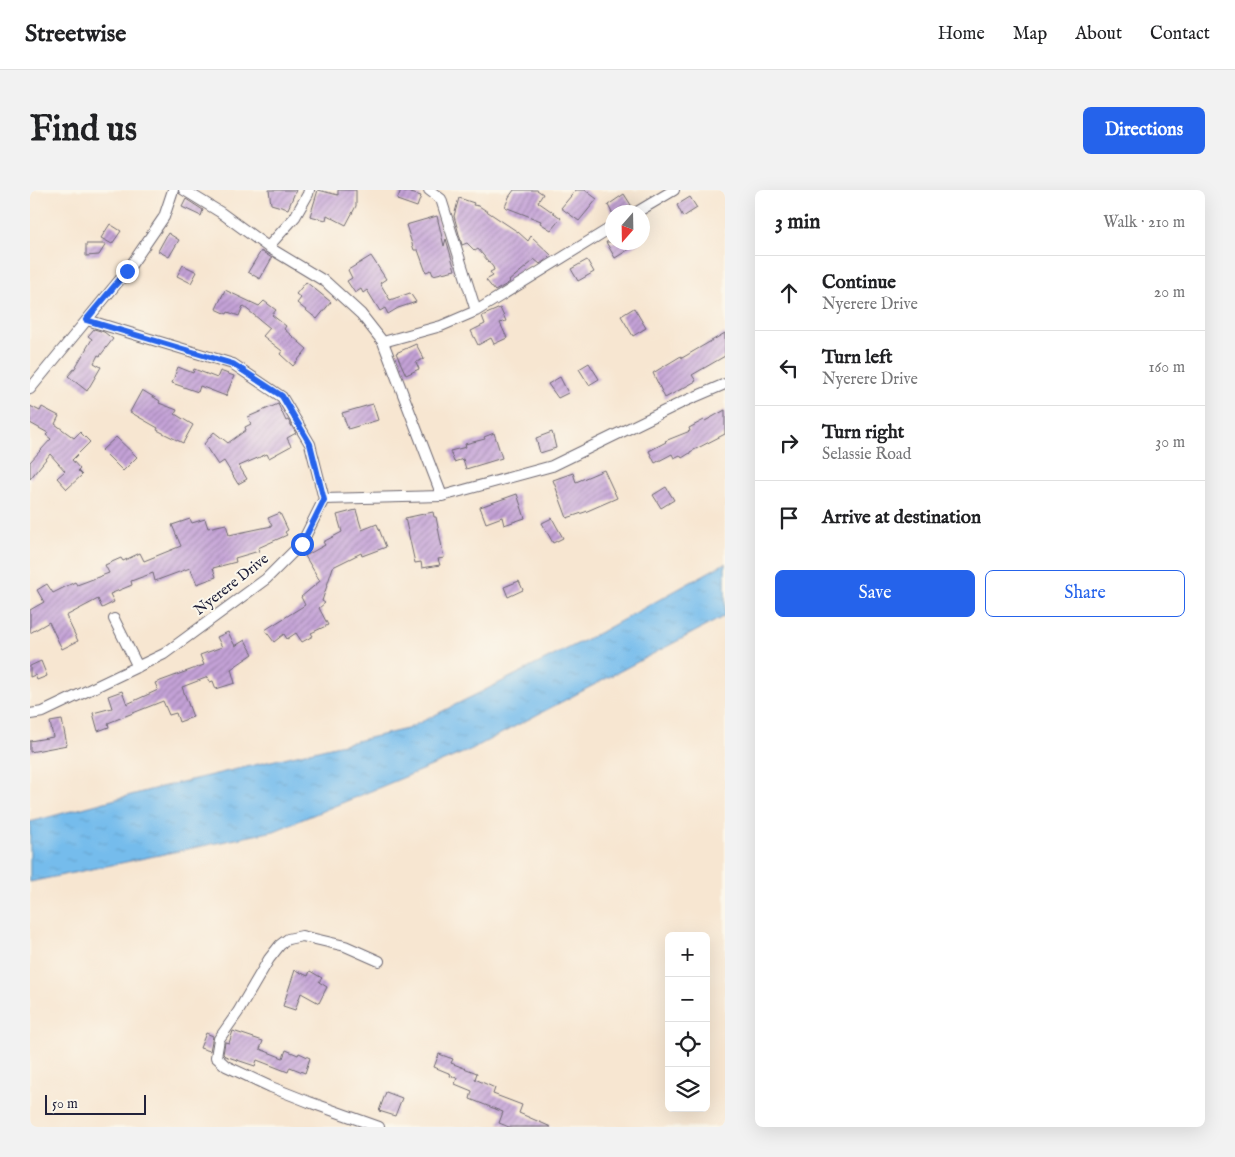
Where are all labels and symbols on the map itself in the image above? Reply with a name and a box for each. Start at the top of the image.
north arrow [605,205,650,250]
route end [116,260,139,283]
route start [291,533,314,556]
street label: Nyerere Drive [190,549,273,620]
scale bar [45,1092,146,1115]

